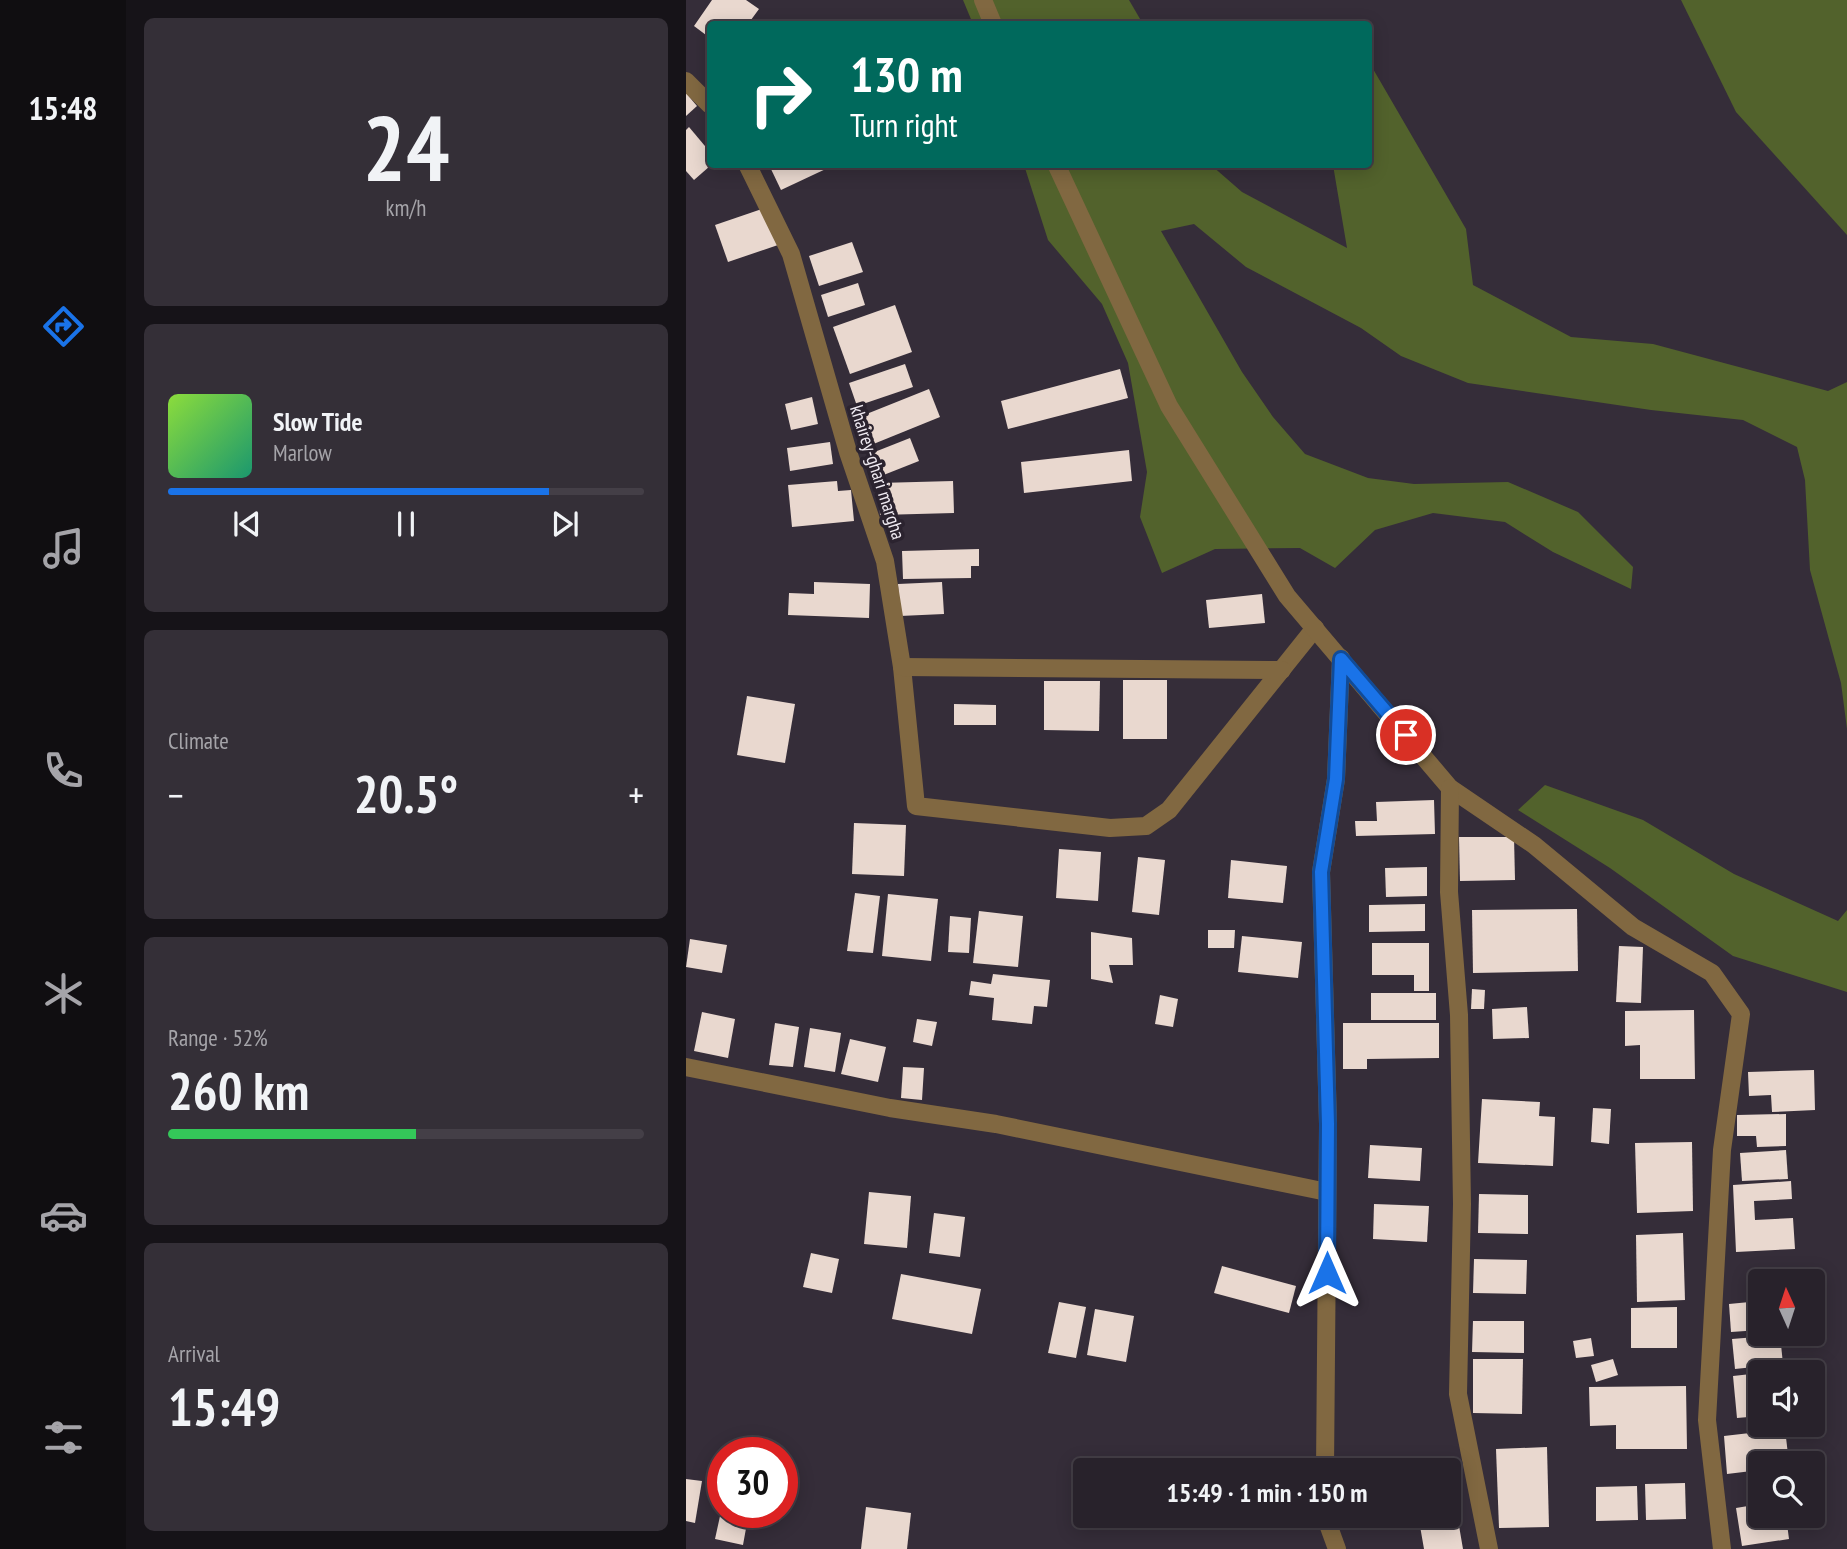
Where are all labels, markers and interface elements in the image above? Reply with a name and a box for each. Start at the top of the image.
text: 130 m [850,42,963,106]
icon: right [735,49,826,140]
text: 15:48 [28,87,98,129]
text: 24 [363,88,450,206]
text: Turn right [850,104,958,146]
text: km/h [386,193,426,222]
icon: directions [39,302,88,351]
street label: khairey-ghari margha [845,402,911,542]
text: Slow Tide [273,405,363,438]
text: Marlow [273,438,332,467]
icon: previous [228,505,266,543]
icon: pause [387,505,425,543]
icon: next [546,505,584,543]
icon: music [39,524,88,573]
pin [1376,705,1436,765]
icon: arrive [1387,716,1425,754]
text: Climate [168,726,229,755]
icon: phone [39,746,88,795]
text: 20.5° [354,760,458,827]
text: − [168,770,184,819]
text: + [628,770,644,819]
icon: climate [39,969,88,1018]
text: Range · 52% [168,1023,268,1052]
text: 260 km [168,1057,309,1124]
icon: car [39,1191,88,1240]
position arrow [1290,1236,1364,1310]
north arrow [1748,1269,1825,1346]
map controls [1748,1269,1825,1528]
text: Arrival [168,1339,220,1368]
button: sound [1748,1360,1825,1437]
text: 15:49 [168,1373,280,1440]
icon: filters [39,1413,88,1462]
speed limit sign: 30 [707,1437,798,1528]
button: search [1748,1451,1825,1528]
text: 15:49 · 1 min · 150 m [1167,1476,1367,1509]

